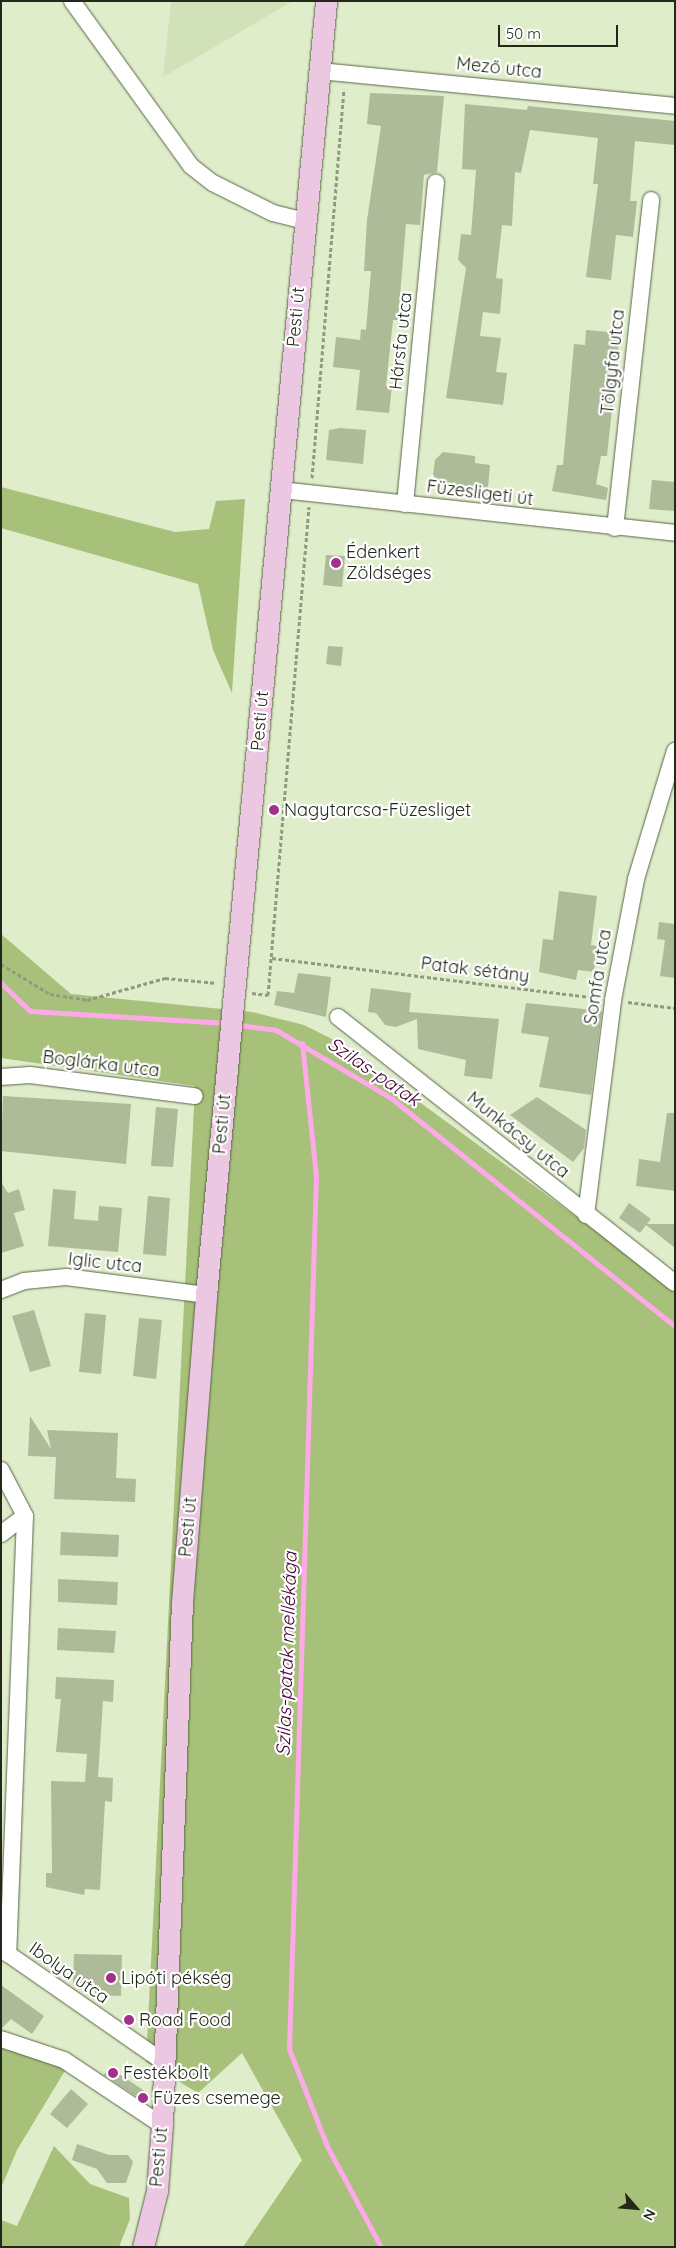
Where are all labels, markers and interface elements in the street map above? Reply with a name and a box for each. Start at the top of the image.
scale bar [501,15,621,47]
text: 50 m [506,24,541,43]
street label: Mező utca [455,53,543,83]
street label: Pesti út [283,286,309,348]
street label: Hársfa utca [385,291,417,391]
street label: Tölgyfa utca [597,308,629,416]
street label: Füzesligeti út [425,476,535,510]
place label: Édenkert Zöldséges [346,542,431,584]
marker: Édenkert Zöldséges [330,557,342,569]
street label: Pesti út [247,690,273,752]
place label: Nagytarcsa-Füzesliget [284,799,471,821]
marker: Nagytarcsa-Füzesliget [268,804,280,816]
street label: Somfa utca [580,928,616,1026]
street label: Patak sétány [419,953,531,987]
water label: Szilas-patak [323,1033,425,1111]
street label: Boglárka utca [41,1046,161,1082]
street label: Munkácsy utca [462,1087,574,1183]
street label: Pesti út [209,1093,235,1155]
street label: Iglic utca [67,1248,143,1278]
street label: Pesti út [175,1496,201,1558]
water label: Szilas-patak mellékága [272,1551,302,1757]
street label: Ibolya utca [25,1938,113,2008]
place label: Lipóti pékség [121,1967,231,1989]
marker: Lipóti pékség [105,1972,117,1984]
place label: Road Food [139,2009,231,2031]
marker: Road Food [123,2014,135,2026]
place label: Festékbolt [123,2062,209,2084]
marker: Festékbolt [107,2067,119,2079]
place label: Füzes csemege [153,2087,281,2109]
marker: Füzes csemege [137,2092,149,2104]
street label: Pesti út [146,2126,172,2188]
north arrow [611,2183,661,2233]
text: N [639,2206,660,2223]

